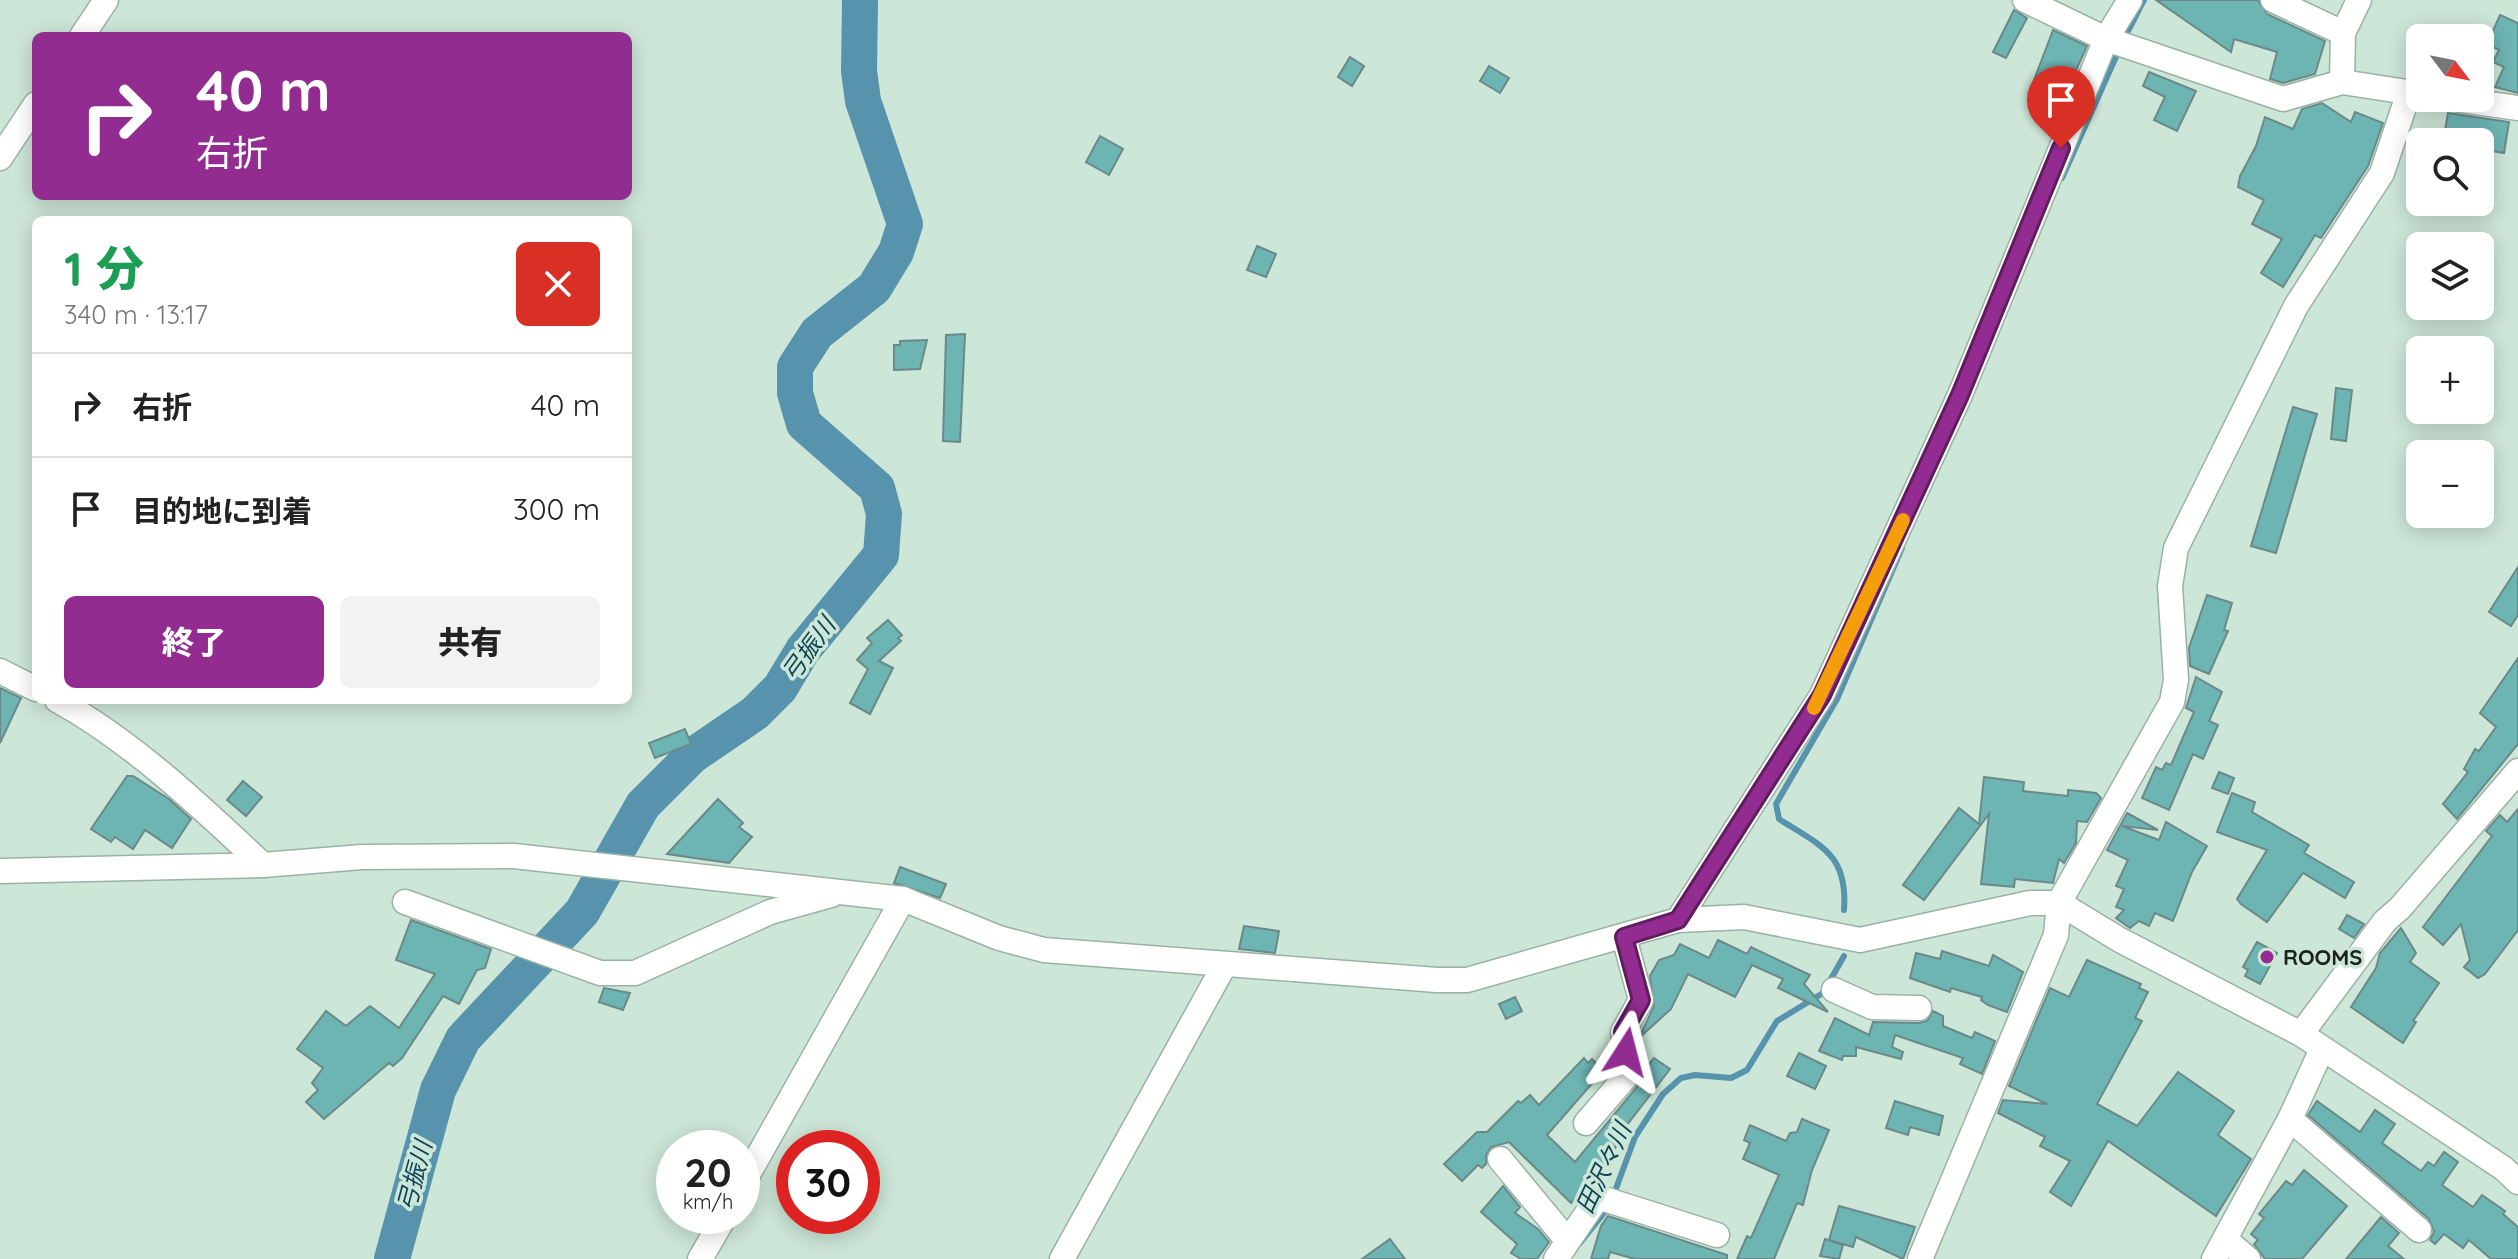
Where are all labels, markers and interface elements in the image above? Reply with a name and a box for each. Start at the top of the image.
north arrow [2406,24,2494,112]
map controls [2406,24,2494,528]
text: 40 m [196,55,331,125]
icon: right [64,64,168,168]
pin [2027,66,2095,148]
icon: arrive [2039,78,2083,122]
button: search [2406,128,2494,216]
text: 右折 [196,130,268,175]
button: layers [2406,232,2494,320]
text: 1 分 [64,238,144,298]
button: close [516,242,600,326]
text: 340 m · 13:17 [64,298,208,331]
button: + [2406,336,2494,424]
icon: right [64,383,108,427]
text: 40 m [531,386,600,424]
text: 右折 [132,388,192,426]
button: − [2406,440,2494,528]
icon: arrive [64,487,108,531]
text: 300 m [513,490,600,528]
text: 目的地に到着 [132,492,312,530]
button: 終了 [64,596,324,688]
button: 共有 [340,596,600,688]
water label: 弓振川 [775,609,843,687]
place label: ROOMS [2283,943,2362,971]
marker: ROOMS [2258,948,2276,966]
position arrow [1584,1010,1668,1094]
water label: 田沢々川 [1569,1115,1638,1218]
speed limit sign: 30 [776,1130,880,1234]
water label: 弓振川 [390,1134,439,1215]
text: 20 [684,1147,732,1197]
text: km/h [683,1189,733,1214]

